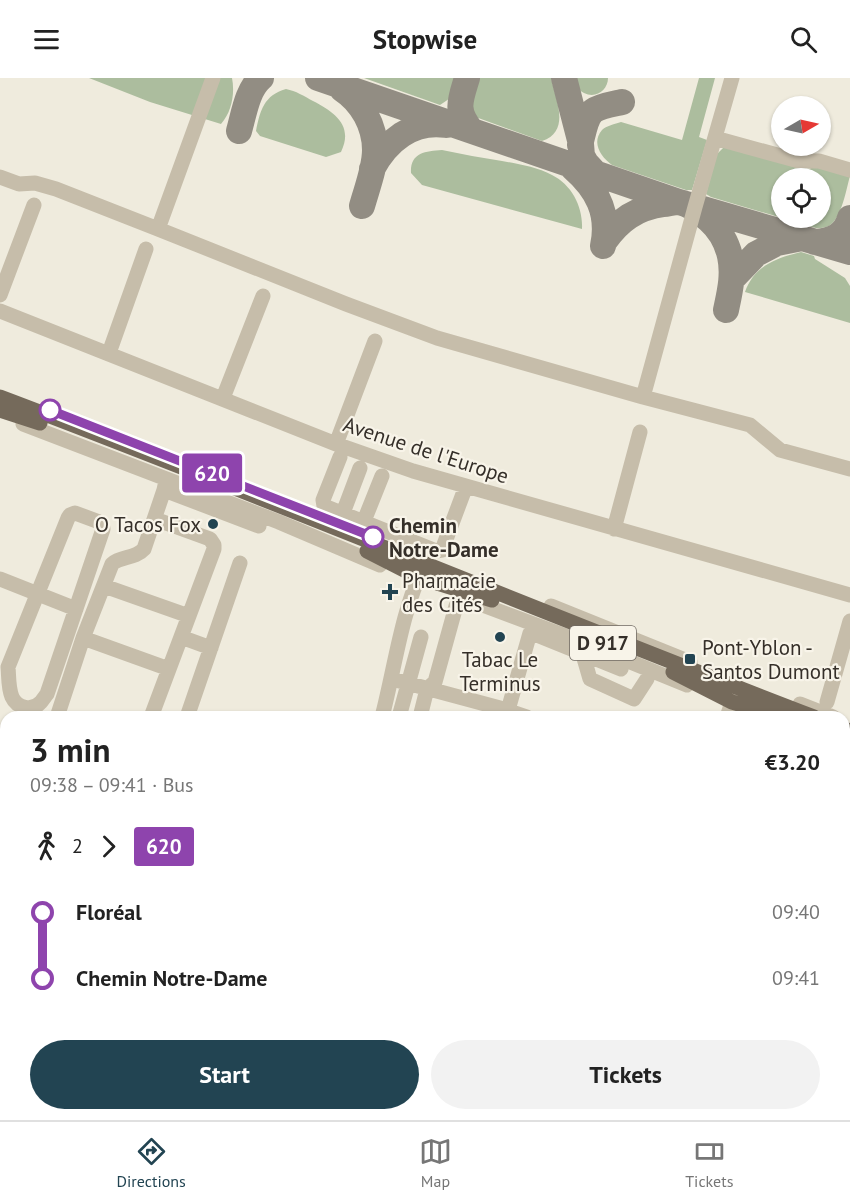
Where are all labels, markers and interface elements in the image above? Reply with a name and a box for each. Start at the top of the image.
text: Stopwise [373,22,477,56]
icon: menu [30,23,63,56]
icon: search [787,23,820,56]
north arrow [771,96,831,156]
map controls [771,96,831,228]
button: locate [771,168,831,228]
unlabelled marker [39,399,61,421]
street label: Avenue de l'Europe [340,411,512,489]
line badge: 620 [178,454,246,492]
text: 620 [194,460,230,487]
place label: O Tacos Fox [95,511,201,538]
place label: Chemin Notre-Dame [389,512,499,563]
marker: O Tacos Fox [206,517,220,531]
marker: Chemin Notre-Dame [362,526,384,548]
place label: Pharmacie des Cités [402,567,496,618]
marker: Pharmacie des Cités [383,585,397,599]
road number: D 917 [570,626,636,660]
marker: Tabac Le Terminus [493,630,507,644]
place label: Pont-Yblon - Santos Dumont [702,634,840,685]
place label: Tabac Le Terminus [459,646,541,697]
marker: Pont-Yblon - Santos Dumont [683,652,697,666]
text: 3 min [30,728,111,771]
text: €3.20 [765,748,820,776]
text: 09:38 – 09:41 · Bus [30,772,194,798]
icon: walk [30,830,63,863]
icon: forward [92,830,125,863]
text: 2 [72,833,83,859]
text: 620 [146,833,182,860]
text: Floréal [76,898,142,926]
text: 09:40 [772,899,820,925]
text: Chemin Notre-Dame [76,964,267,992]
text: 09:41 [772,965,820,991]
button: Start [30,1040,419,1109]
button: Tickets [431,1040,820,1109]
tab: Directions [117,1135,186,1191]
tab: Map [419,1135,452,1191]
tab: Tickets [685,1135,733,1191]

